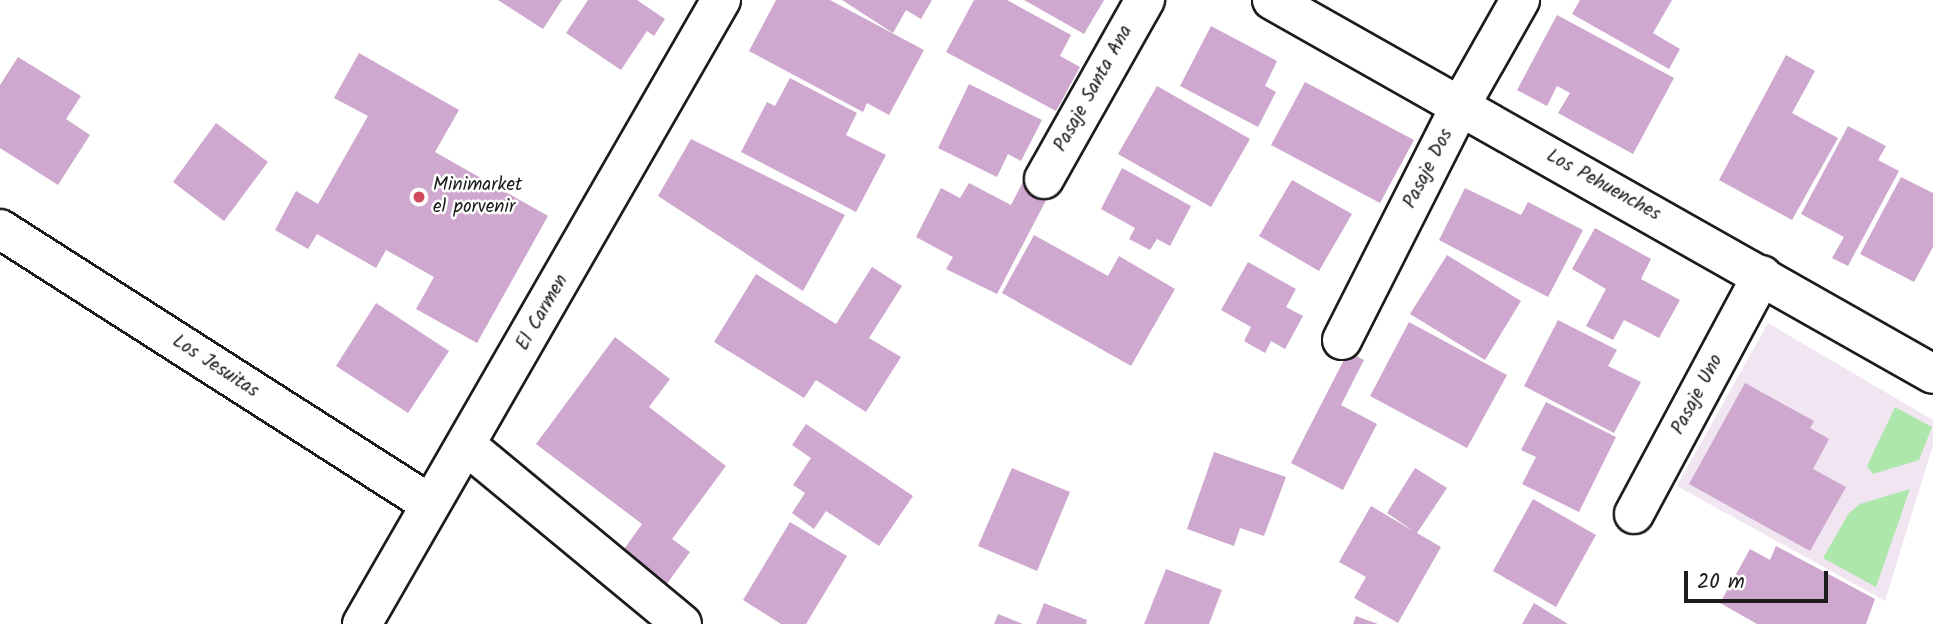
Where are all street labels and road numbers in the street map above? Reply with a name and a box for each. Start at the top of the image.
street label: Pasaje Santa Ana [1050,22,1138,156]
street label: Pasaje Dos [1399,125,1459,213]
street label: Los Pehuenches [1542,145,1664,227]
street label: El Carmen [512,271,574,355]
street label: Los Jesuitas [168,331,262,403]
street label: Pasaje Uno [1667,351,1729,439]

